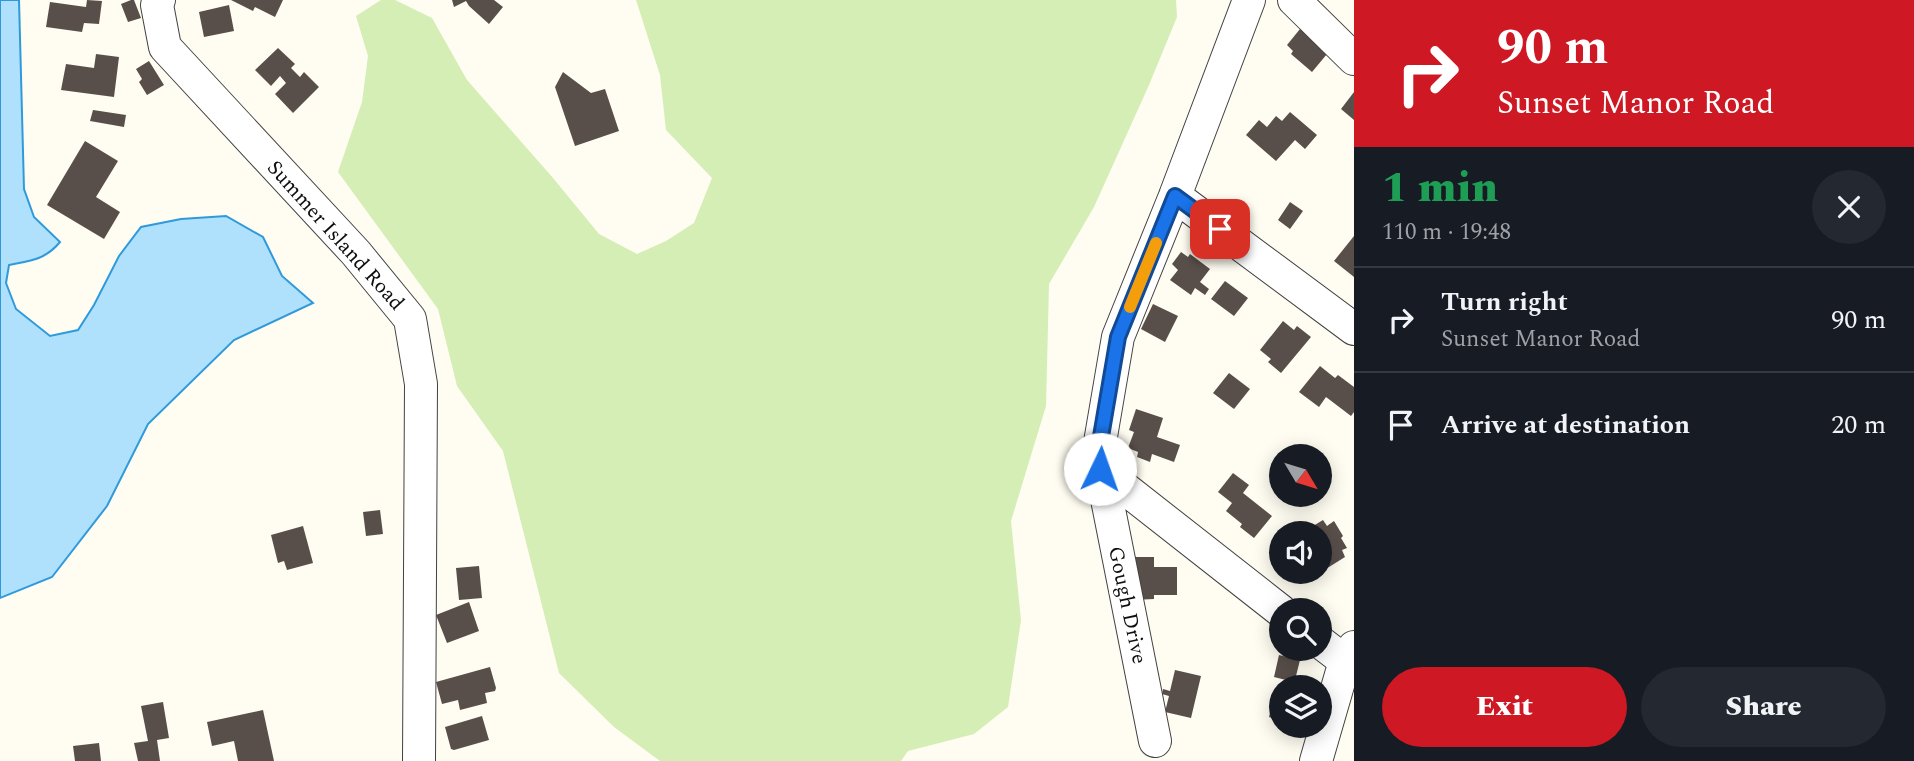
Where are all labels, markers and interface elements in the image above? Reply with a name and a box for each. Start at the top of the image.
text: 90 m [1497,11,1608,86]
icon: right [1382,28,1473,119]
text: Sunset Manor Road [1497,79,1774,128]
street label: Summer Island Road [259,153,412,318]
text: 1 min [1382,157,1498,220]
button: close [1812,170,1886,244]
pin [1190,199,1250,259]
icon: arrive [1201,210,1239,248]
text: 110 m · 19:48 [1382,215,1511,250]
text: Turn right [1441,282,1568,322]
text: 90 m [1831,300,1886,340]
icon: right [1382,301,1420,339]
text: Sunset Manor Road [1441,322,1640,357]
text: Arrive at destination [1441,405,1690,445]
text: 20 m [1831,405,1886,445]
icon: arrive [1382,406,1420,444]
position arrow [1063,432,1137,506]
north arrow [1269,444,1332,508]
map controls [1269,444,1332,738]
button: sound [1269,521,1332,584]
street label: Gough Drive [1099,543,1155,667]
button: search [1269,598,1332,661]
button: Exit [1382,667,1627,747]
button: Share [1641,667,1886,747]
button: layers [1269,675,1332,738]

